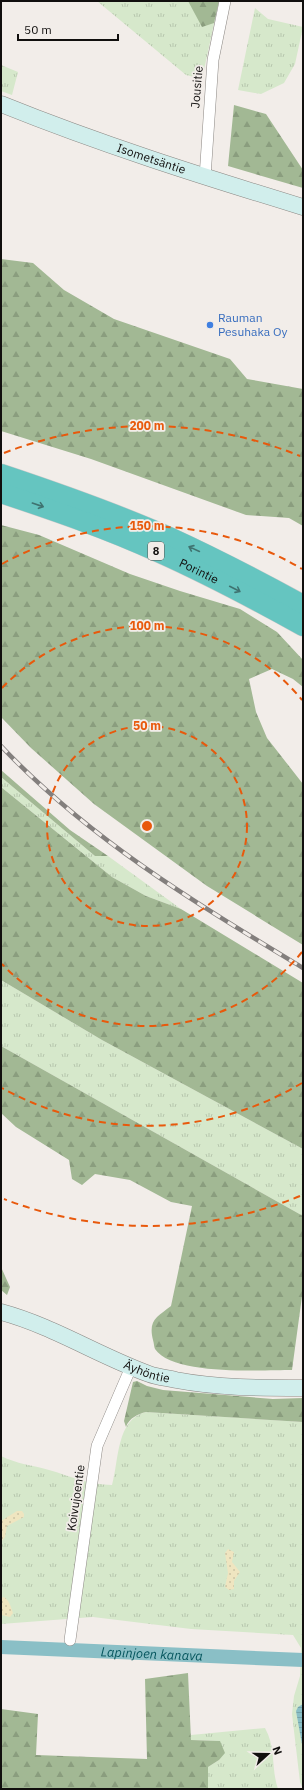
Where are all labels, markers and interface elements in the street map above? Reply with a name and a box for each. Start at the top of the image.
scale bar [18,16,118,42]
text: 50 m [24,22,52,37]
street label: Jousitie [187,65,206,109]
street label: Isometsäntie [115,140,188,177]
place label: Rauman Pesuhaka Oy [218,310,288,339]
marker: Rauman Pesuhaka Oy [205,320,215,330]
text: 200 m [129,418,165,433]
one-way arrow [31,502,43,510]
text: 150 m [129,518,165,533]
road number: 8 [148,542,164,560]
one-way arrow [188,545,200,552]
street label: Porintie [177,555,222,587]
one-way arrow [228,586,240,593]
text: 100 m [129,618,165,633]
text: 50 m [133,718,161,733]
centre of rings [140,819,154,833]
street label: Äyhöntie [122,1357,172,1386]
street label: Koivujoentie [63,1463,88,1532]
water label: Lapinjoen kanava [100,1643,203,1665]
north arrow [248,1734,288,1774]
text: N [269,1744,285,1757]

